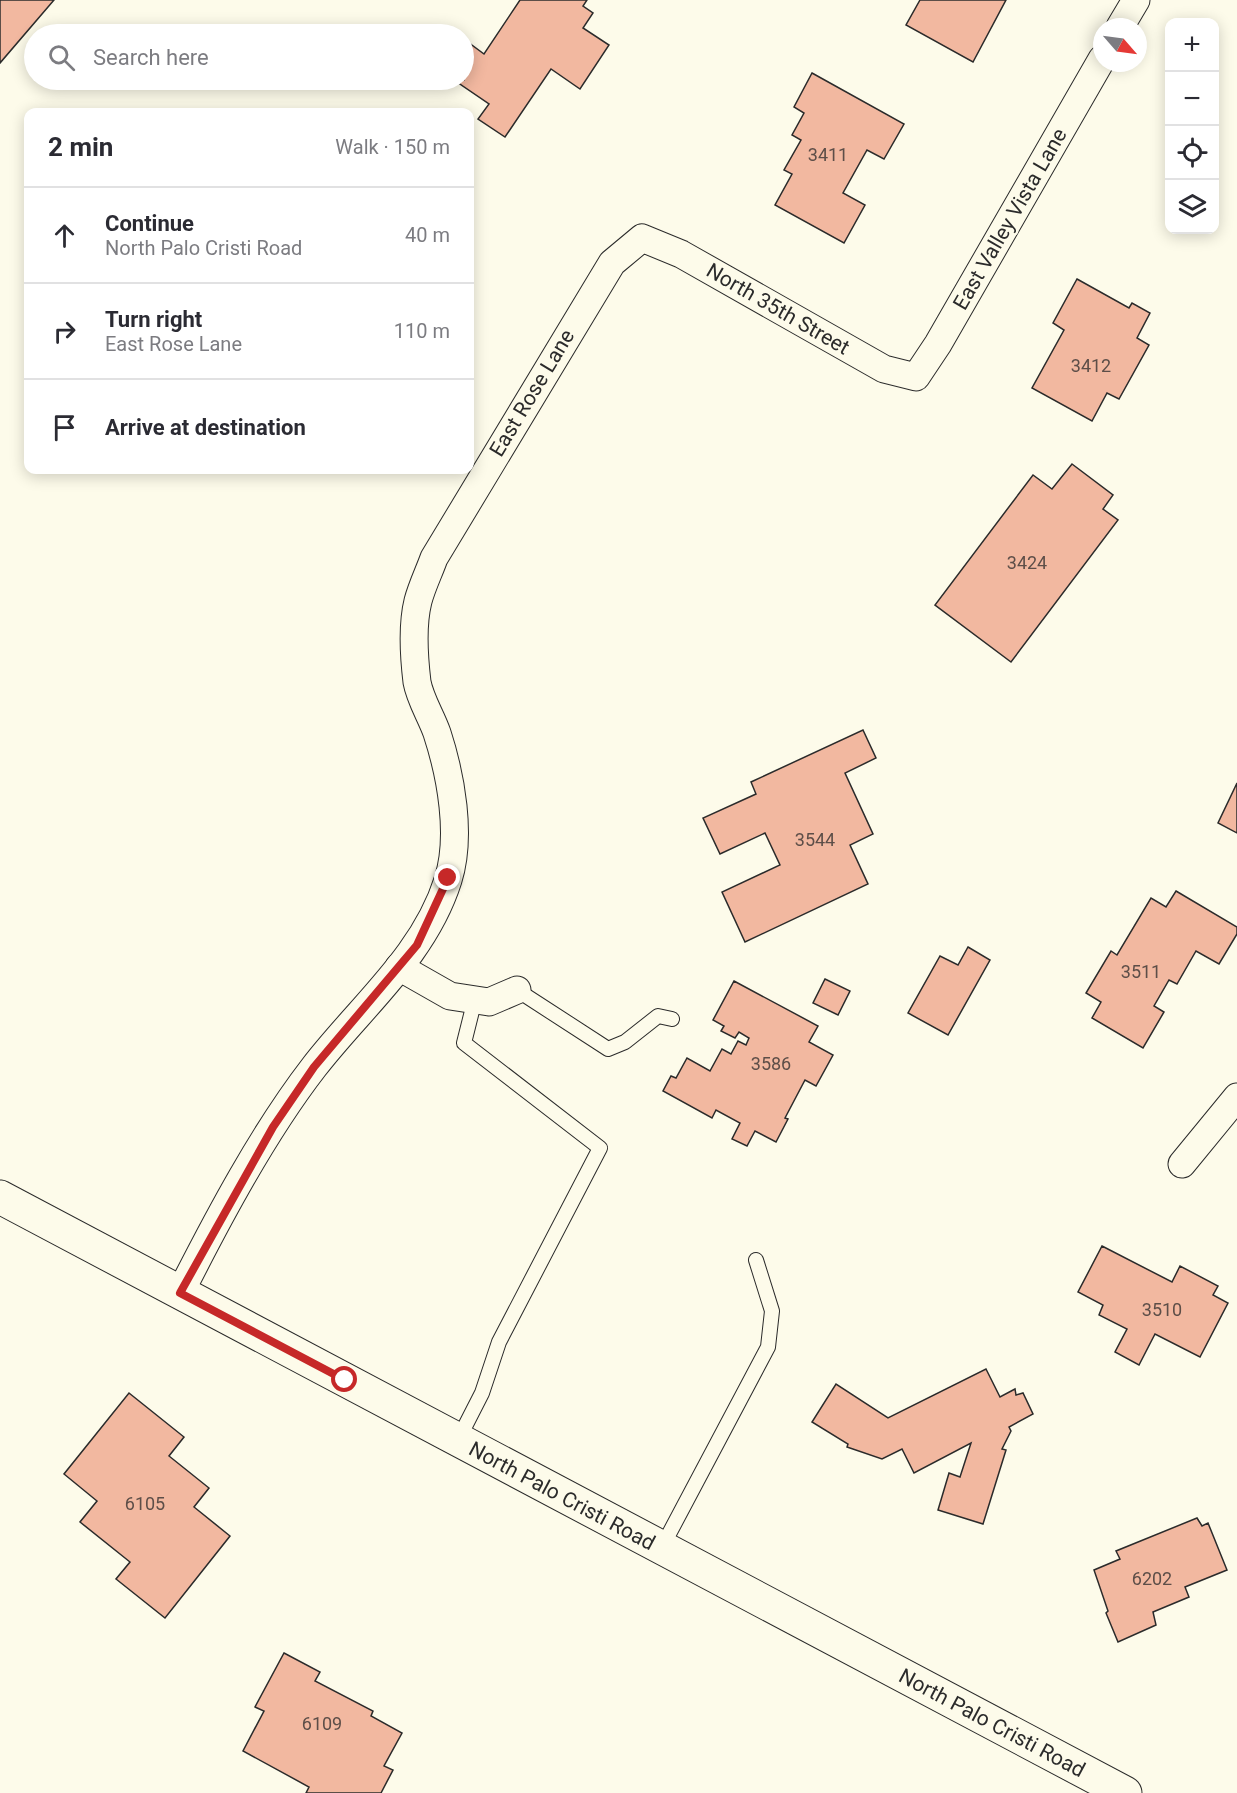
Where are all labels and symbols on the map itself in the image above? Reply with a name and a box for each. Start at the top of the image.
north arrow [1093,18,1147,72]
street label: East Valley Vista Lane [948,124,1072,314]
house number: 3411 [808,144,848,165]
street label: North 35th Street [702,258,854,360]
street label: East Rose Lane [485,325,579,461]
house number: 3412 [1071,355,1111,376]
house number: 3424 [1007,552,1047,573]
house number: 3544 [795,829,835,850]
route end [434,864,460,890]
house number: 3511 [1121,961,1161,982]
house number: 3586 [751,1053,791,1074]
house number: 3510 [1142,1299,1182,1320]
route start [331,1366,357,1392]
street label: North Palo Cristi Road [465,1437,659,1555]
house number: 6105 [125,1493,165,1514]
house number: 6202 [1132,1568,1172,1589]
street label: North Palo Cristi Road [895,1664,1089,1782]
house number: 6109 [302,1713,342,1734]

